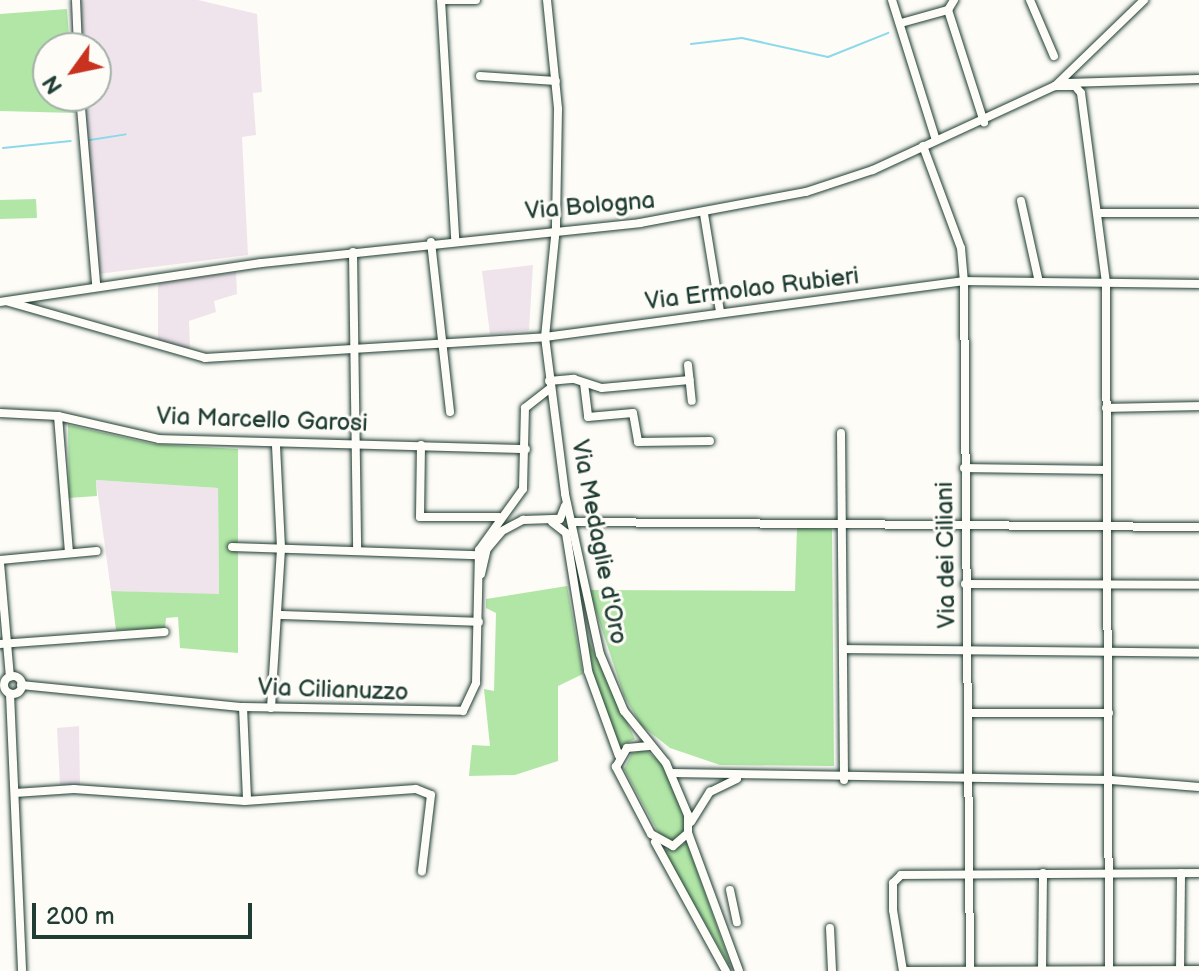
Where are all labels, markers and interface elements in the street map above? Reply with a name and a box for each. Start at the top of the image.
north arrow [32,32,112,112]
text: N [37,70,69,99]
street label: Via Bologna [524,186,656,226]
street label: Via Ermolao Rubieri [643,262,861,316]
street label: Via Marcello Garosi [156,402,368,438]
street label: Via Medaglie d'Oro [565,437,633,647]
street label: Via dei Ciliani [930,481,962,629]
street label: Via Cilianuzzo [257,673,409,707]
scale bar [36,887,256,937]
text: 200 m [46,902,115,931]

